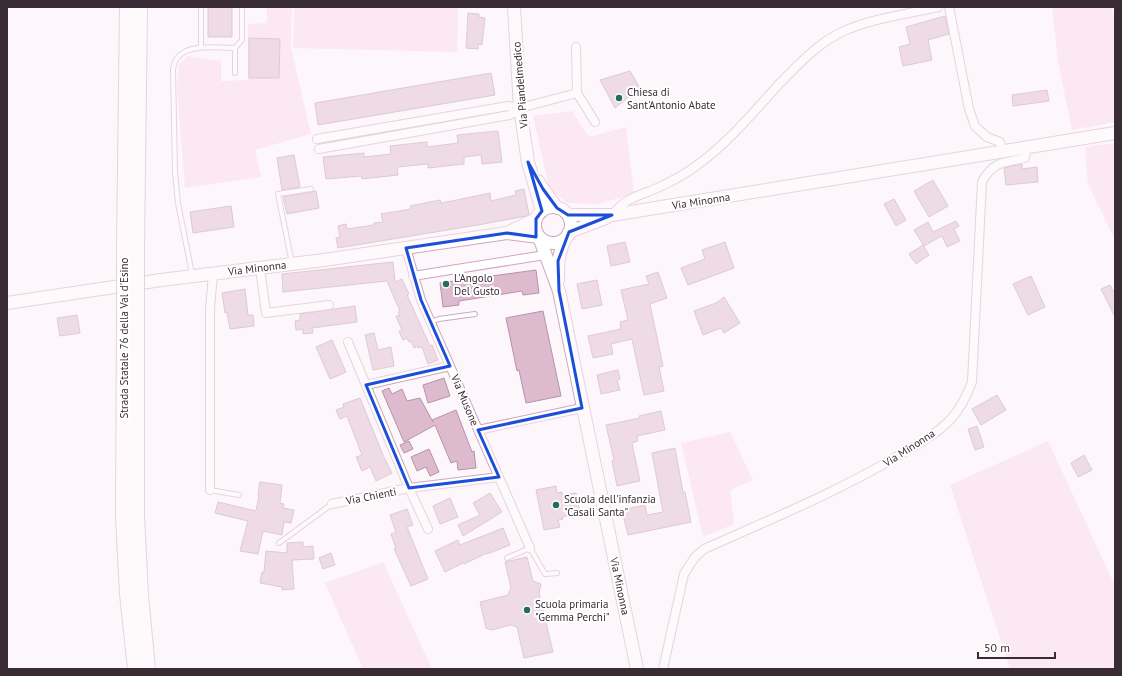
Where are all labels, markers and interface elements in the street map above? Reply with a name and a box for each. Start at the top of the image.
street label: Via Piandelmedico [509,41,531,130]
place label: Chiesa di Sant'Antonio Abate [627,85,716,112]
marker: Chiesa di Sant'Antonio Abate [614,93,624,103]
street label: Via Minonna [670,189,731,213]
street label: Strada Statale 76 della Val d'Esino [117,257,131,418]
street label: Via Minonna [226,257,287,279]
place label: L'Angolo Del Gusto [454,271,500,298]
marker: L'Angolo Del Gusto [441,279,451,289]
street label: Via Musone [448,371,482,428]
street label: Via Minonna [880,426,937,470]
street label: Via Chienti [344,484,397,508]
place label: Scuola dell'infanzia "Casali Santa" [564,492,656,519]
marker: Scuola dell'infanzia "Casali Santa" [551,500,561,510]
street label: Via Minonna [607,555,633,616]
place label: Scuola primaria "Gemma Perchi" [535,597,610,624]
marker: Scuola primaria "Gemma Perchi" [522,605,532,615]
scale bar [978,634,1055,660]
text: 50 m [984,640,1010,655]

